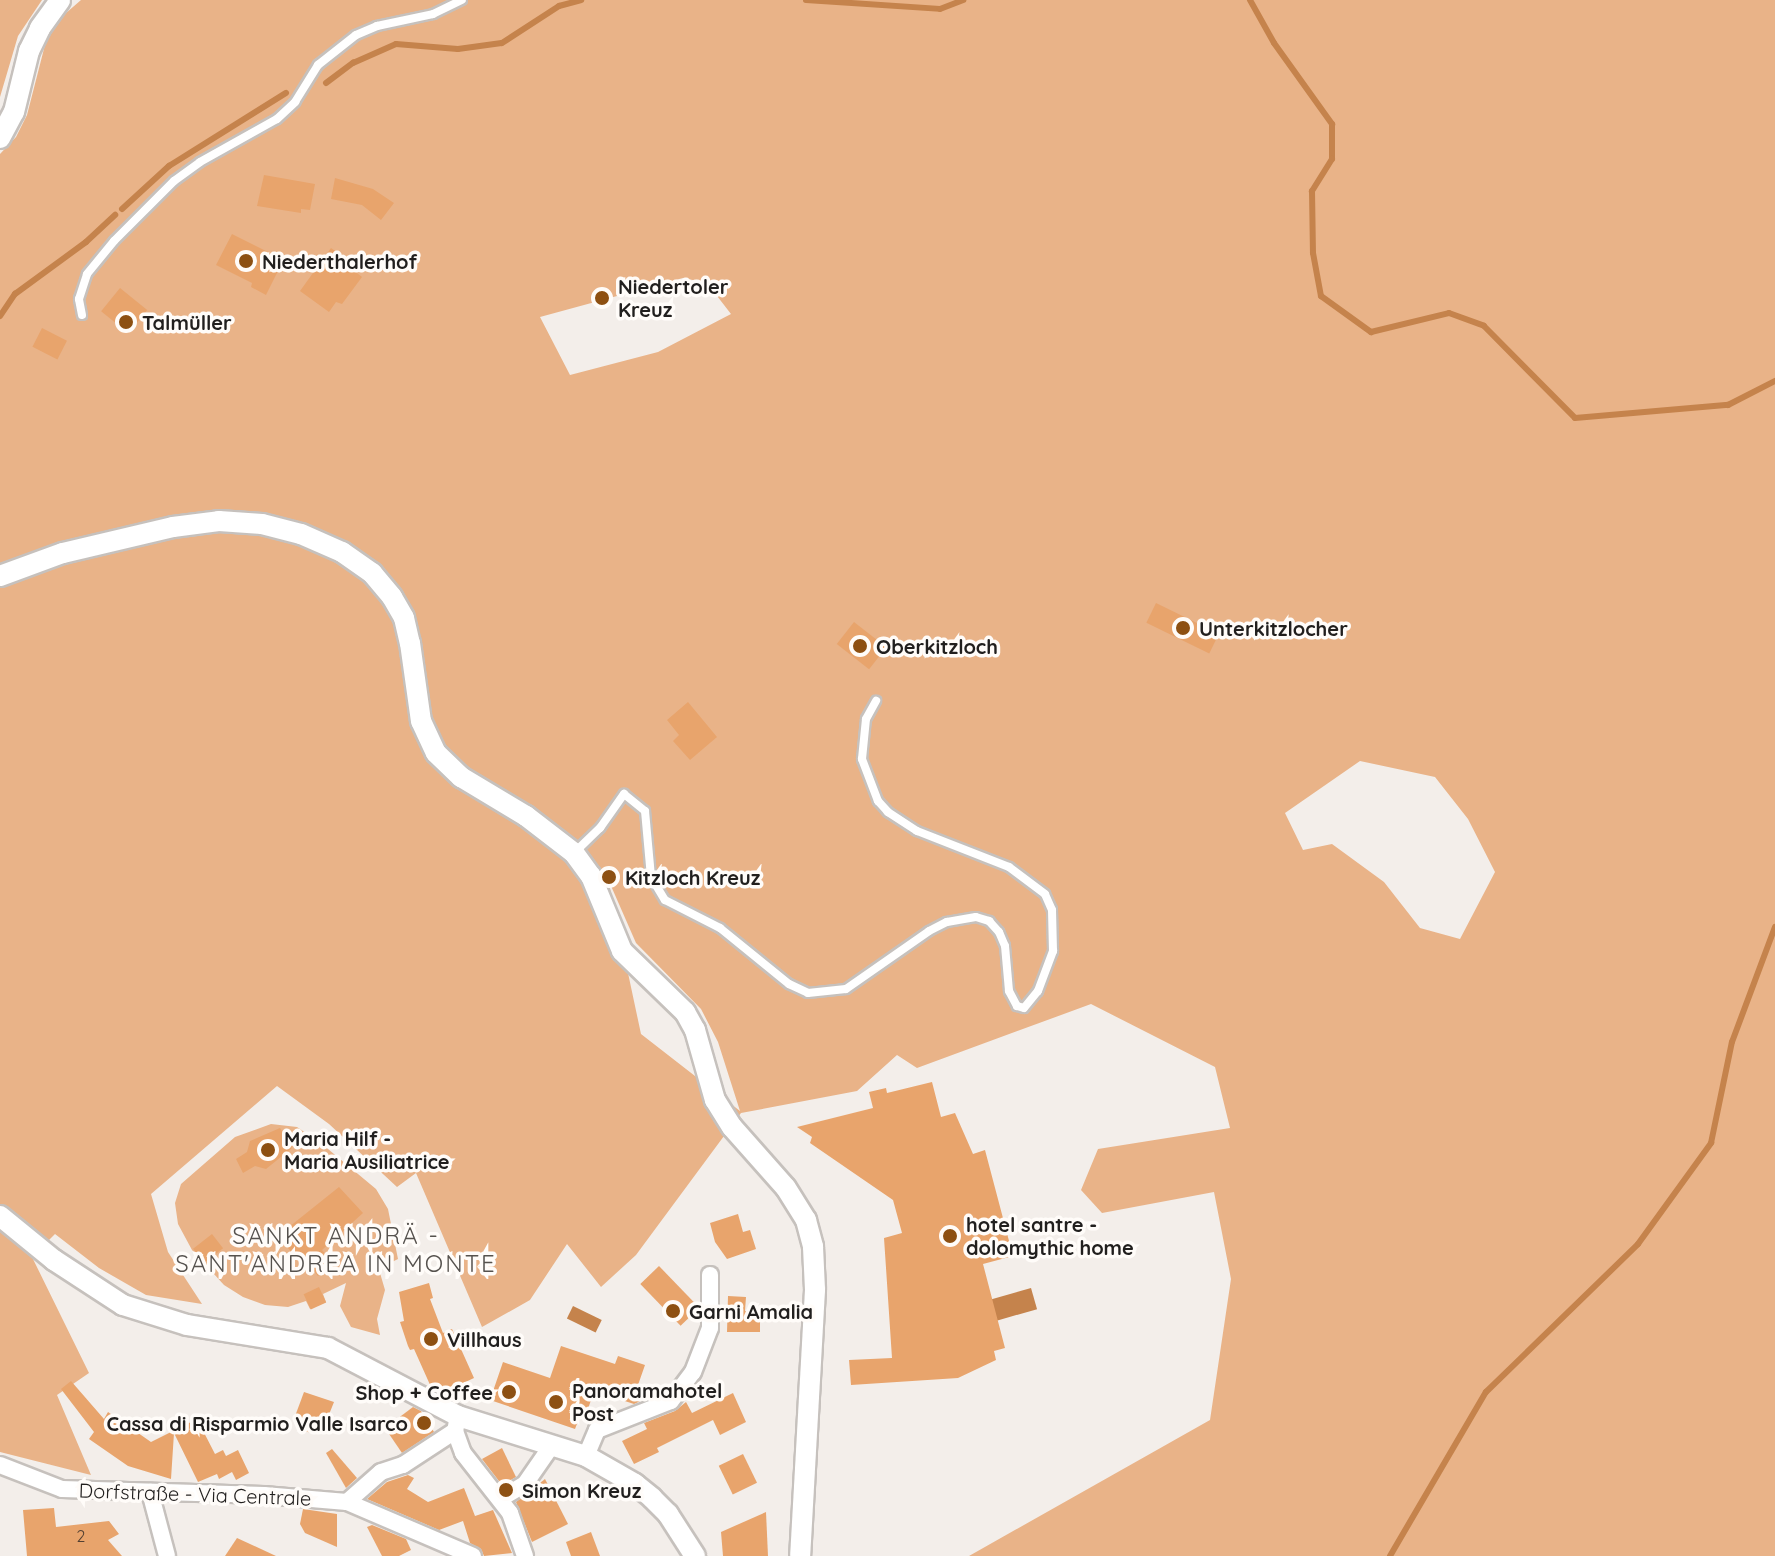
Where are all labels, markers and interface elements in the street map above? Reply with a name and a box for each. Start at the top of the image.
place label: Niederthalerhof [262,249,417,273]
marker: Niederthalerhof [237,252,255,270]
place label: Niedertoler Kreuz [618,274,728,321]
marker: Niedertoler Kreuz [593,289,611,307]
place label: Talmüller [142,310,232,334]
marker: Talmüller [117,313,135,331]
place label: Unterkitzlocher [1199,616,1348,640]
marker: Unterkitzlocher [1174,619,1192,637]
place label: Oberkitzloch [876,634,998,658]
marker: Oberkitzloch [851,637,869,655]
place label: Kitzloch Kreuz [625,865,760,889]
marker: Kitzloch Kreuz [600,868,618,886]
place label: Maria Hilf - Maria Ausiliatrice [284,1126,450,1173]
marker: Maria Hilf - Maria Ausiliatrice [259,1141,277,1159]
place label: hotel santre - dolomythic home [966,1212,1134,1259]
district label: SANKT ANDRÄ - SANT'ANDREA IN MONTE [175,1222,497,1278]
marker: hotel santre - dolomythic home [941,1227,959,1245]
place label: Garni Amalia [689,1299,813,1323]
marker: Garni Amalia [664,1302,682,1320]
place label: Villhaus [447,1327,522,1351]
marker: Villhaus [422,1330,440,1348]
place label: Panoramahotel Post [572,1378,722,1425]
place label: Shop + Coffee [355,1380,493,1404]
marker: Shop + Coffee [500,1383,518,1401]
marker: Panoramahotel Post [547,1393,565,1411]
place label: Cassa di Risparmio Valle Isarco [106,1411,408,1435]
marker: Cassa di Risparmio Valle Isarco [415,1414,433,1432]
street label: Dorfstraße - Via Centrale [78,1478,312,1510]
place label: Simon Kreuz [522,1478,641,1502]
marker: Simon Kreuz [497,1481,515,1499]
house number: 2 [77,1526,85,1546]

